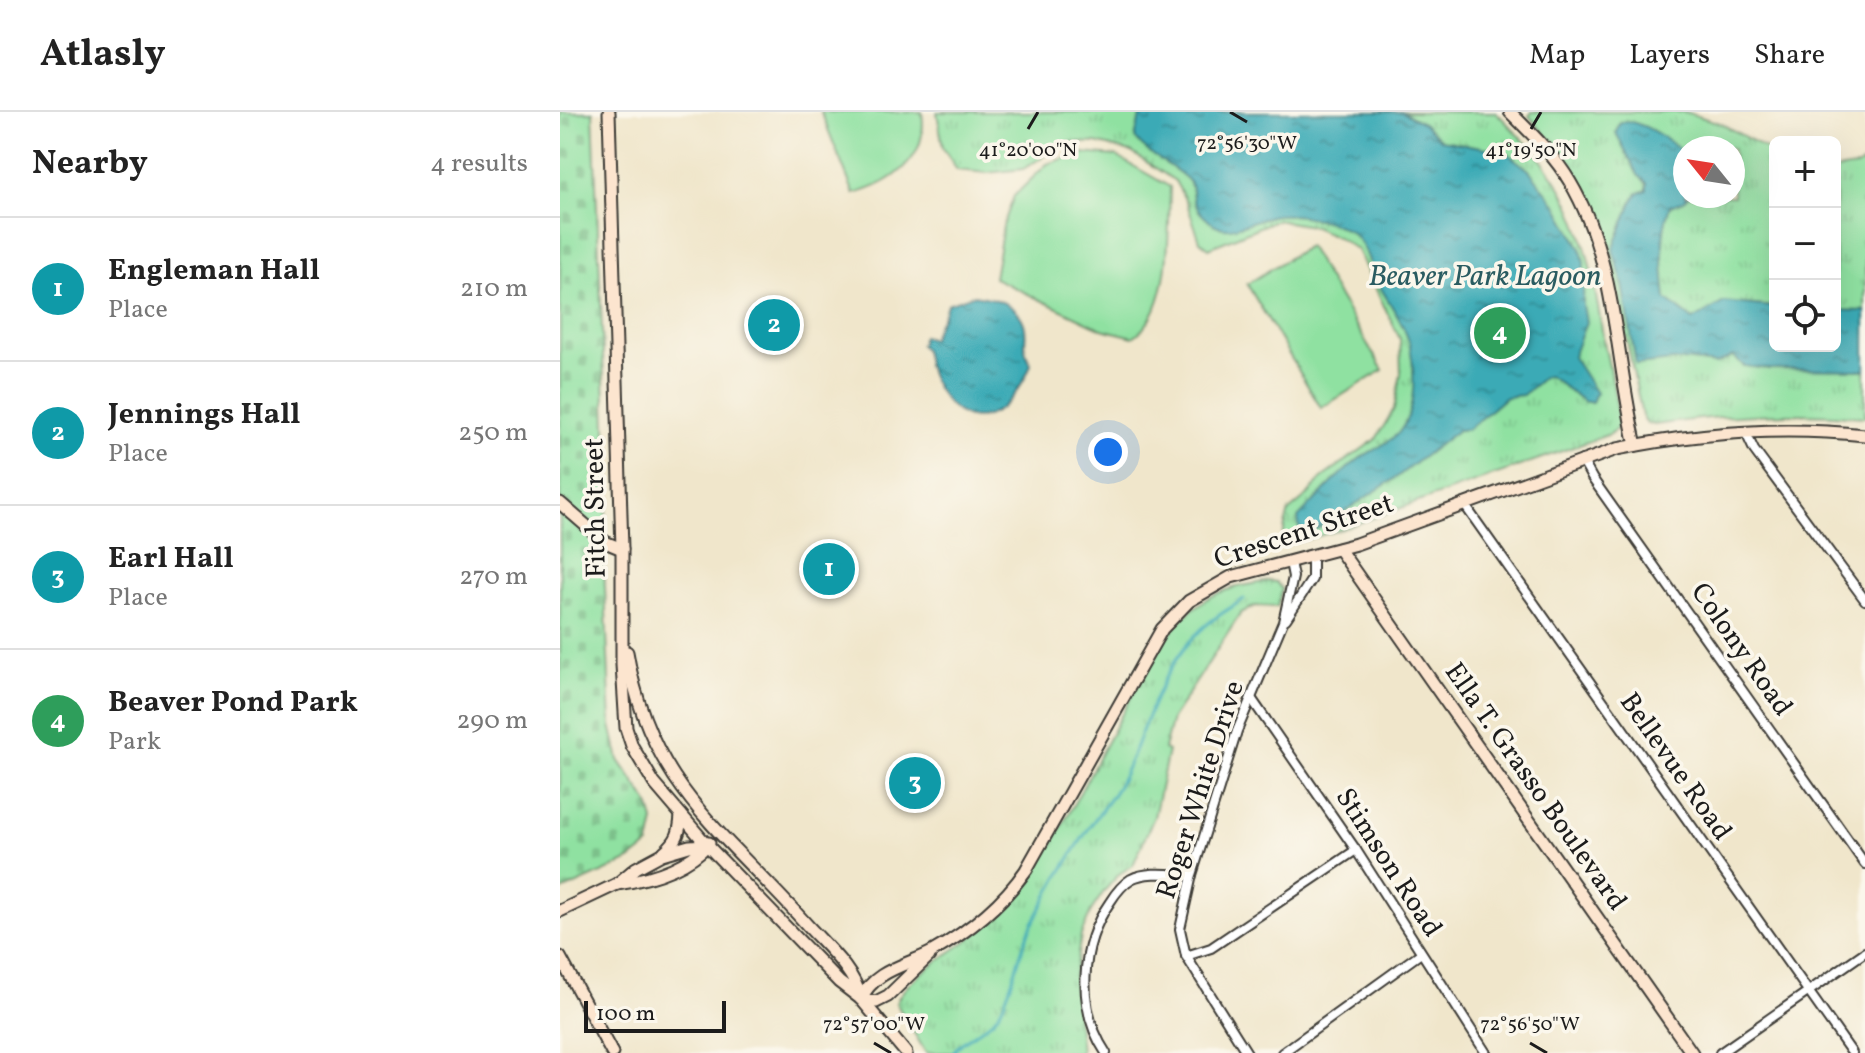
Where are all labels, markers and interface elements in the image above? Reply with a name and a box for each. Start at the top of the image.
text: Atlasly [40,29,166,82]
text: Map [1529,36,1585,75]
text: Layers [1629,36,1710,75]
text: Share [1754,36,1825,75]
text: 72°56'30"W [1197,130,1297,158]
north arrow [1673,136,1745,208]
map controls [1769,136,1841,352]
button: + [1769,136,1841,208]
text: 41°20'00"N [979,137,1077,165]
text: 41°19'50"N [1485,137,1577,165]
text: Nearby [32,141,148,188]
text: 4 results [430,146,528,182]
button: − [1769,208,1841,280]
text: Engleman Hall [108,250,320,292]
water label: Beaver Park Lagoon [1369,256,1601,298]
text: 1 [53,271,63,307]
text: 210 m [460,271,528,307]
button: locate [1769,280,1841,352]
text: Place [108,292,168,328]
pin: 2 [748,295,800,355]
pin: 4 [1474,303,1526,363]
text: Jennings Hall [108,394,301,436]
text: 2 [51,415,65,451]
text: 250 m [458,415,528,451]
your location [1088,432,1128,472]
text: Place [108,436,168,472]
street label: Fitch Street [575,437,617,579]
street label: Crescent Street [1209,485,1399,579]
text: Earl Hall [108,538,234,580]
pin: 1 [803,539,855,599]
text: 3 [51,559,65,595]
text: 270 m [459,559,528,595]
street label: Colony Road [1681,575,1801,725]
text: Place [108,580,168,616]
street label: Ella T. Grasso Boulevard [1434,655,1636,919]
street label: Roger White Drive [1147,676,1255,904]
text: Beaver Pond Park [108,682,358,724]
street label: Bellevue Road [1609,685,1741,849]
text: 4 [50,703,66,739]
text: 290 m [456,703,528,739]
text: Park [108,724,161,760]
pin: 3 [889,753,941,813]
street label: Stimson Road [1325,781,1451,945]
scale bar [584,997,726,1033]
text: 100 m [596,999,655,1030]
text: 72°57'00"W [823,1011,925,1039]
text: 72°56'50"W [1480,1011,1580,1039]

